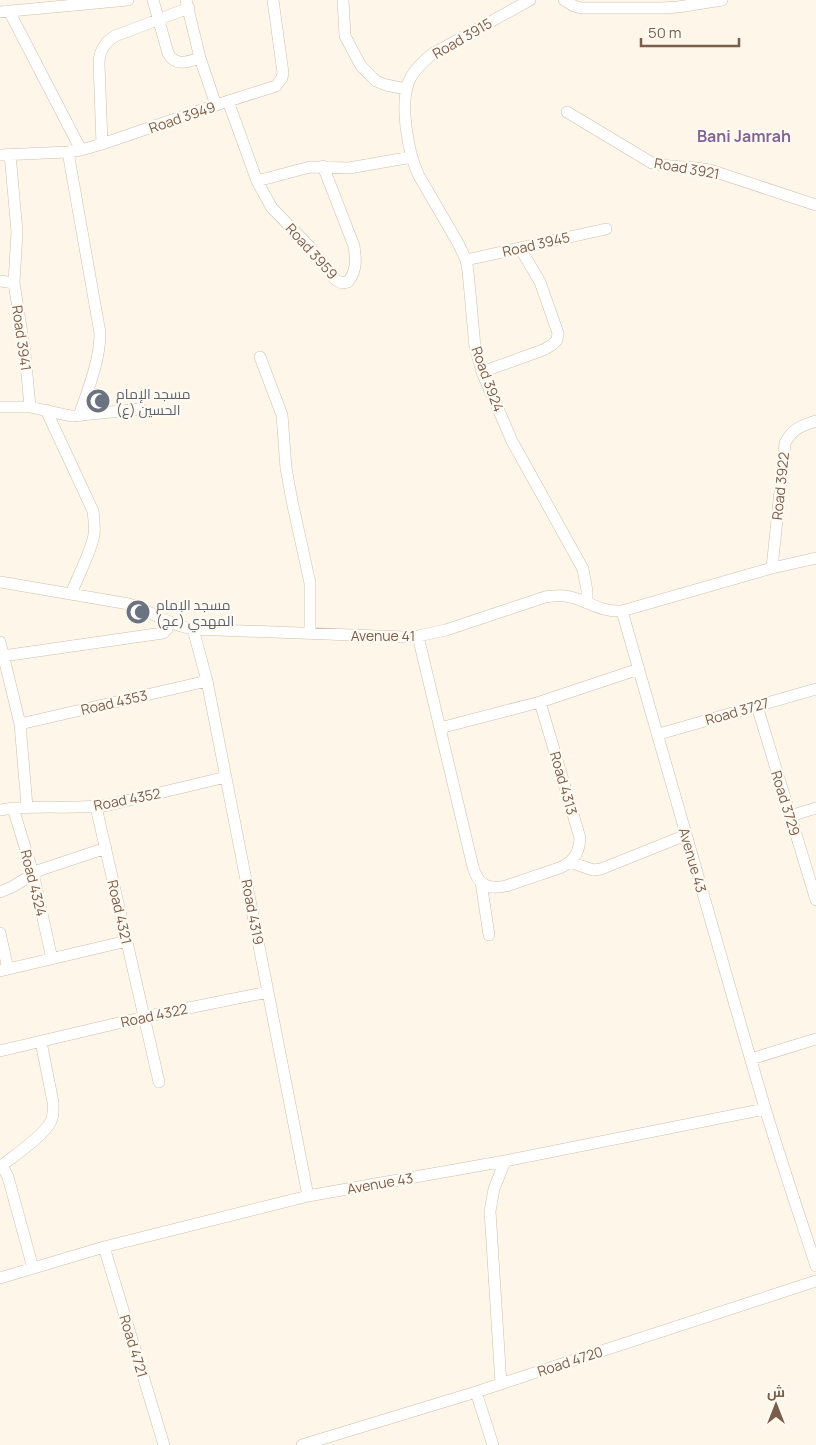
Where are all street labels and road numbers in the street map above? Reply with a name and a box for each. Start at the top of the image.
street label: Road 3915 [429,13,495,63]
street label: Road 3949 [146,97,218,137]
street label: Road 3921 [653,153,721,183]
street label: Road 3959 [282,219,342,283]
street label: Road 3945 [500,227,572,261]
street label: Road 3941 [8,304,36,372]
street label: Road 3924 [467,344,509,414]
street label: Road 3922 [767,451,793,521]
street label: Avenue 41 [351,626,415,645]
street label: Road 4353 [79,685,149,719]
street label: Road 3727 [703,693,771,729]
street label: Road 4313 [546,749,582,817]
street label: Road 3729 [767,768,805,838]
street label: Road 4352 [92,783,162,815]
street label: Avenue 43 [675,825,711,895]
street label: Road 4324 [17,848,51,918]
street label: Road 4321 [103,878,137,946]
street label: Road 4319 [237,878,269,946]
street label: Road 4322 [119,999,189,1031]
street label: Avenue 43 [345,1168,415,1198]
street label: Road 4721 [115,1312,153,1380]
street label: Road 4720 [535,1341,605,1381]

